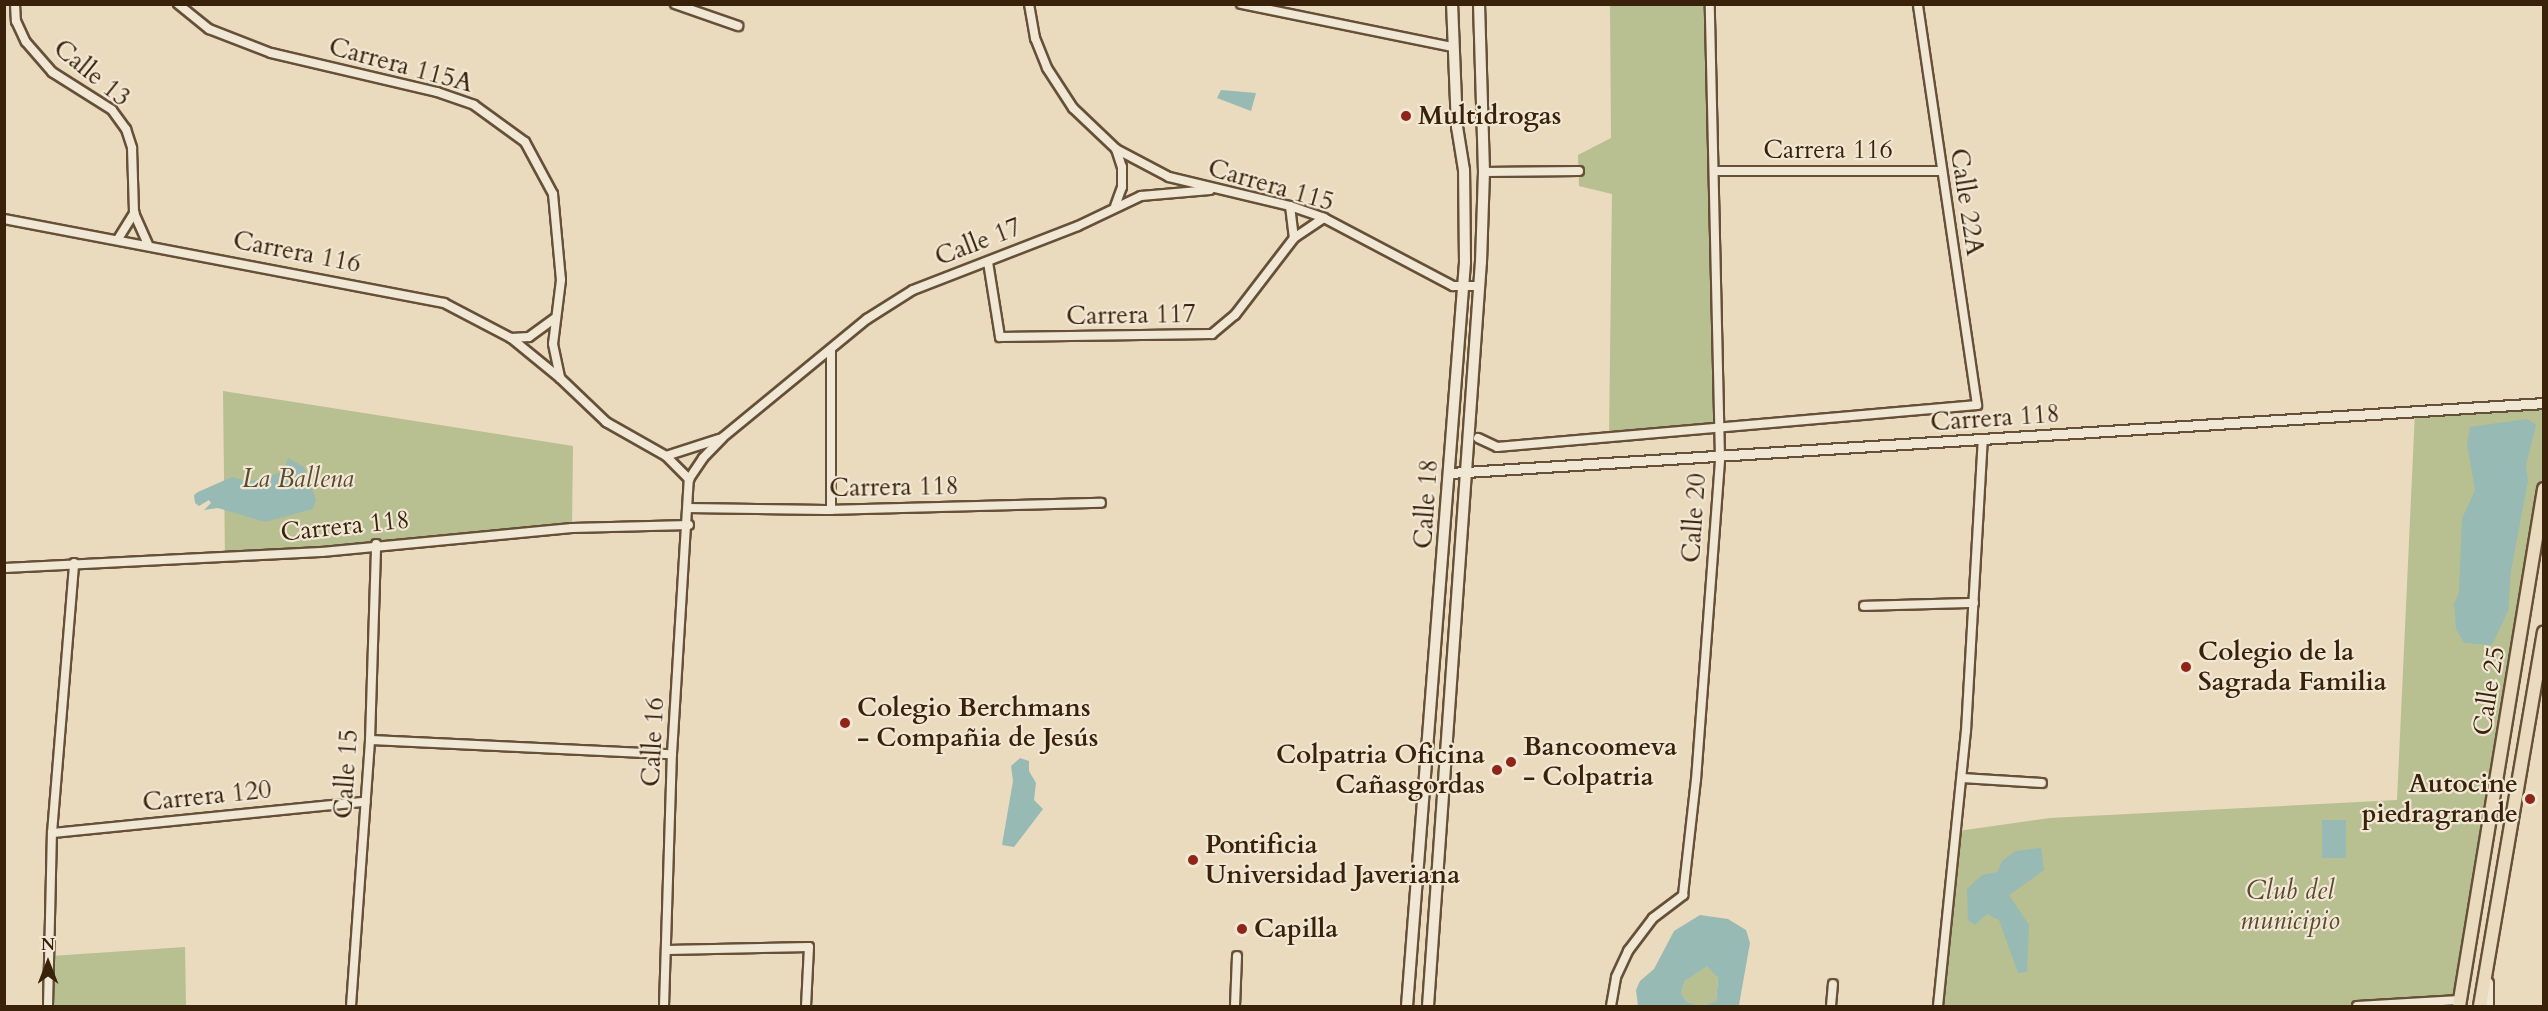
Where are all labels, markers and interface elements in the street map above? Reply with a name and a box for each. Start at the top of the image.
street label: Carrera 115A [325,31,477,99]
street label: Calle 13 [47,33,137,113]
place label: Multidrogas [1418,100,1561,132]
marker: Multidrogas [1399,109,1413,123]
street label: Carrera 116 [1763,134,1893,166]
street label: Calle 22A [1943,146,1991,258]
street label: Carrera 115 [1204,152,1338,218]
street label: Calle 17 [931,211,1025,273]
street label: Carrera 116 [230,224,364,280]
street label: Carrera 117 [1066,298,1196,332]
street label: Carrera 118 [1929,398,2061,438]
street label: Calle 18 [1407,458,1445,550]
park label: La Ballena [242,463,354,495]
street label: Carrera 118 [829,470,959,504]
street label: Calle 20 [1675,472,1713,564]
street label: Carrera 118 [279,504,411,548]
place label: Colegio de la Sagrada Familia [2198,636,2387,698]
street label: Calle 25 [2467,644,2511,738]
marker: Colegio de la Sagrada Familia [2179,660,2193,674]
place label: Colegio Berchmans - Compañia de Jesús [857,692,1098,754]
street label: Calle 16 [635,696,671,788]
marker: Colegio Berchmans - Compañia de Jesús [838,716,852,730]
street label: Calle 15 [327,728,365,820]
place label: Bancoomeva - Colpatria [1523,731,1677,792]
place label: Colpatria Oficina Cañasgordas [1276,739,1485,800]
marker: Bancoomeva - Colpatria [1504,755,1518,769]
marker: Colpatria Oficina Cañasgordas [1490,763,1504,777]
place label: Autocine piedragrande [2362,768,2518,830]
street label: Carrera 120 [141,774,273,818]
marker: Autocine piedragrande [2523,792,2537,806]
place label: Pontificia Universidad Javeriana [1205,829,1460,891]
marker: Pontificia Universidad Javeriana [1186,853,1200,867]
park label: Club del municipio [2240,875,2340,936]
place label: Capilla [1254,913,1338,945]
marker: Capilla [1235,922,1249,936]
north arrow [18,933,78,993]
text: N [41,934,55,956]

